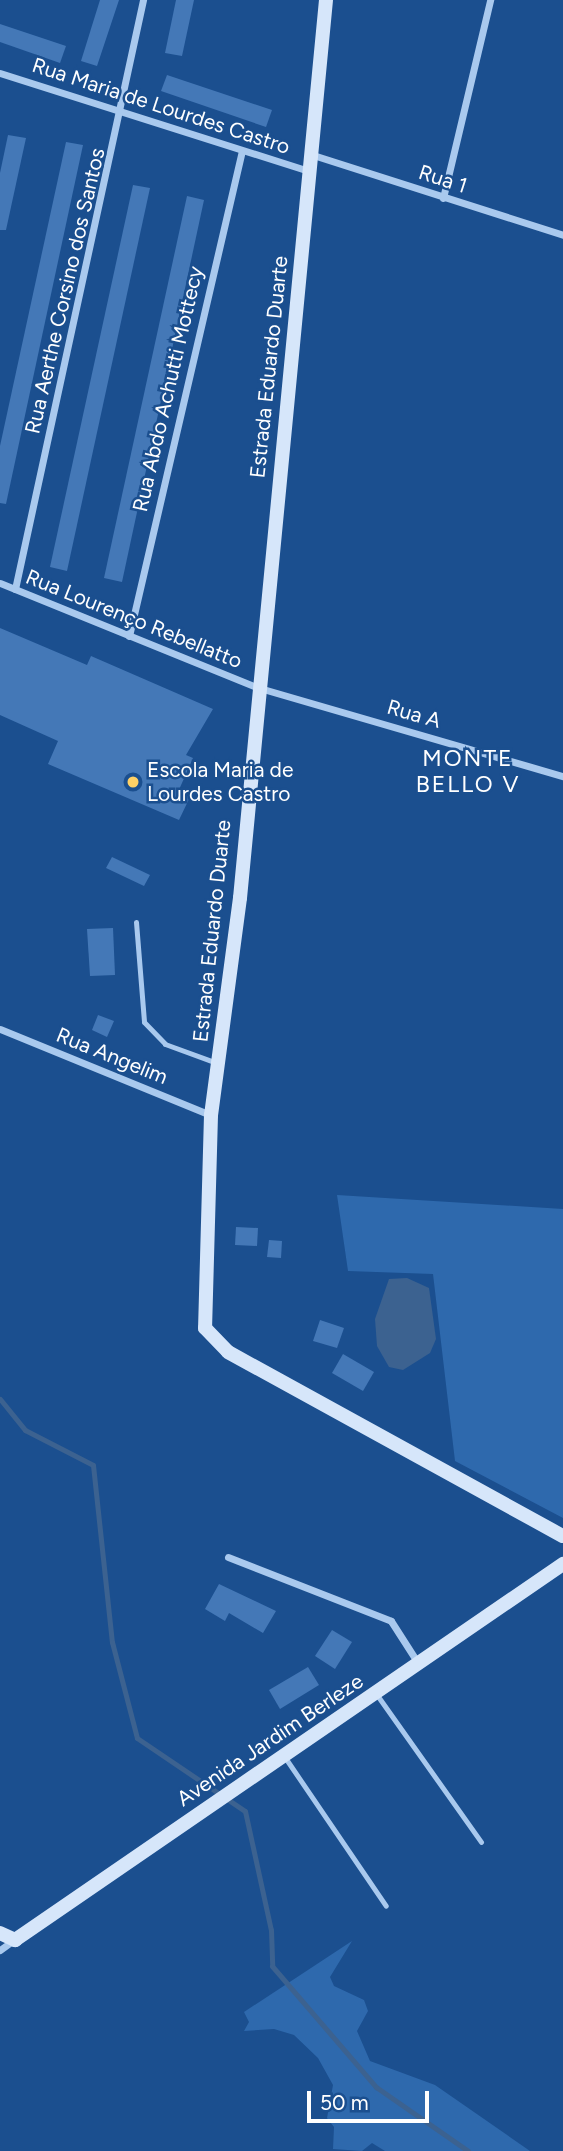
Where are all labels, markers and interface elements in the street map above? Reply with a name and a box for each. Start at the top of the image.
street label: Rua Maria de Lourdes Castro [29,52,293,160]
street label: Rua Aerthe Corsino dos Santos [20,146,110,436]
street label: Rua 1 [416,159,470,199]
street label: Estrada Eduardo Duarte [245,255,293,479]
street label: Rua Abdo Achutti Mottecy [127,264,209,514]
street label: Rua Lourenço Rebellatto [22,564,246,674]
street label: Rua A [384,694,444,734]
district label: MONTE BELLO V [417,744,519,798]
place label: Escola Maria de Lourdes Castro [147,757,293,807]
marker: Escola Maria de Lourdes Castro [125,774,141,790]
street label: Estrada Eduardo Duarte [188,819,236,1043]
street label: Rua Angelim [53,1022,171,1090]
street label: Avenida Jardim Berleze [172,1668,368,1812]
scale bar [311,2078,434,2122]
text: 50 m [320,2090,369,2115]

